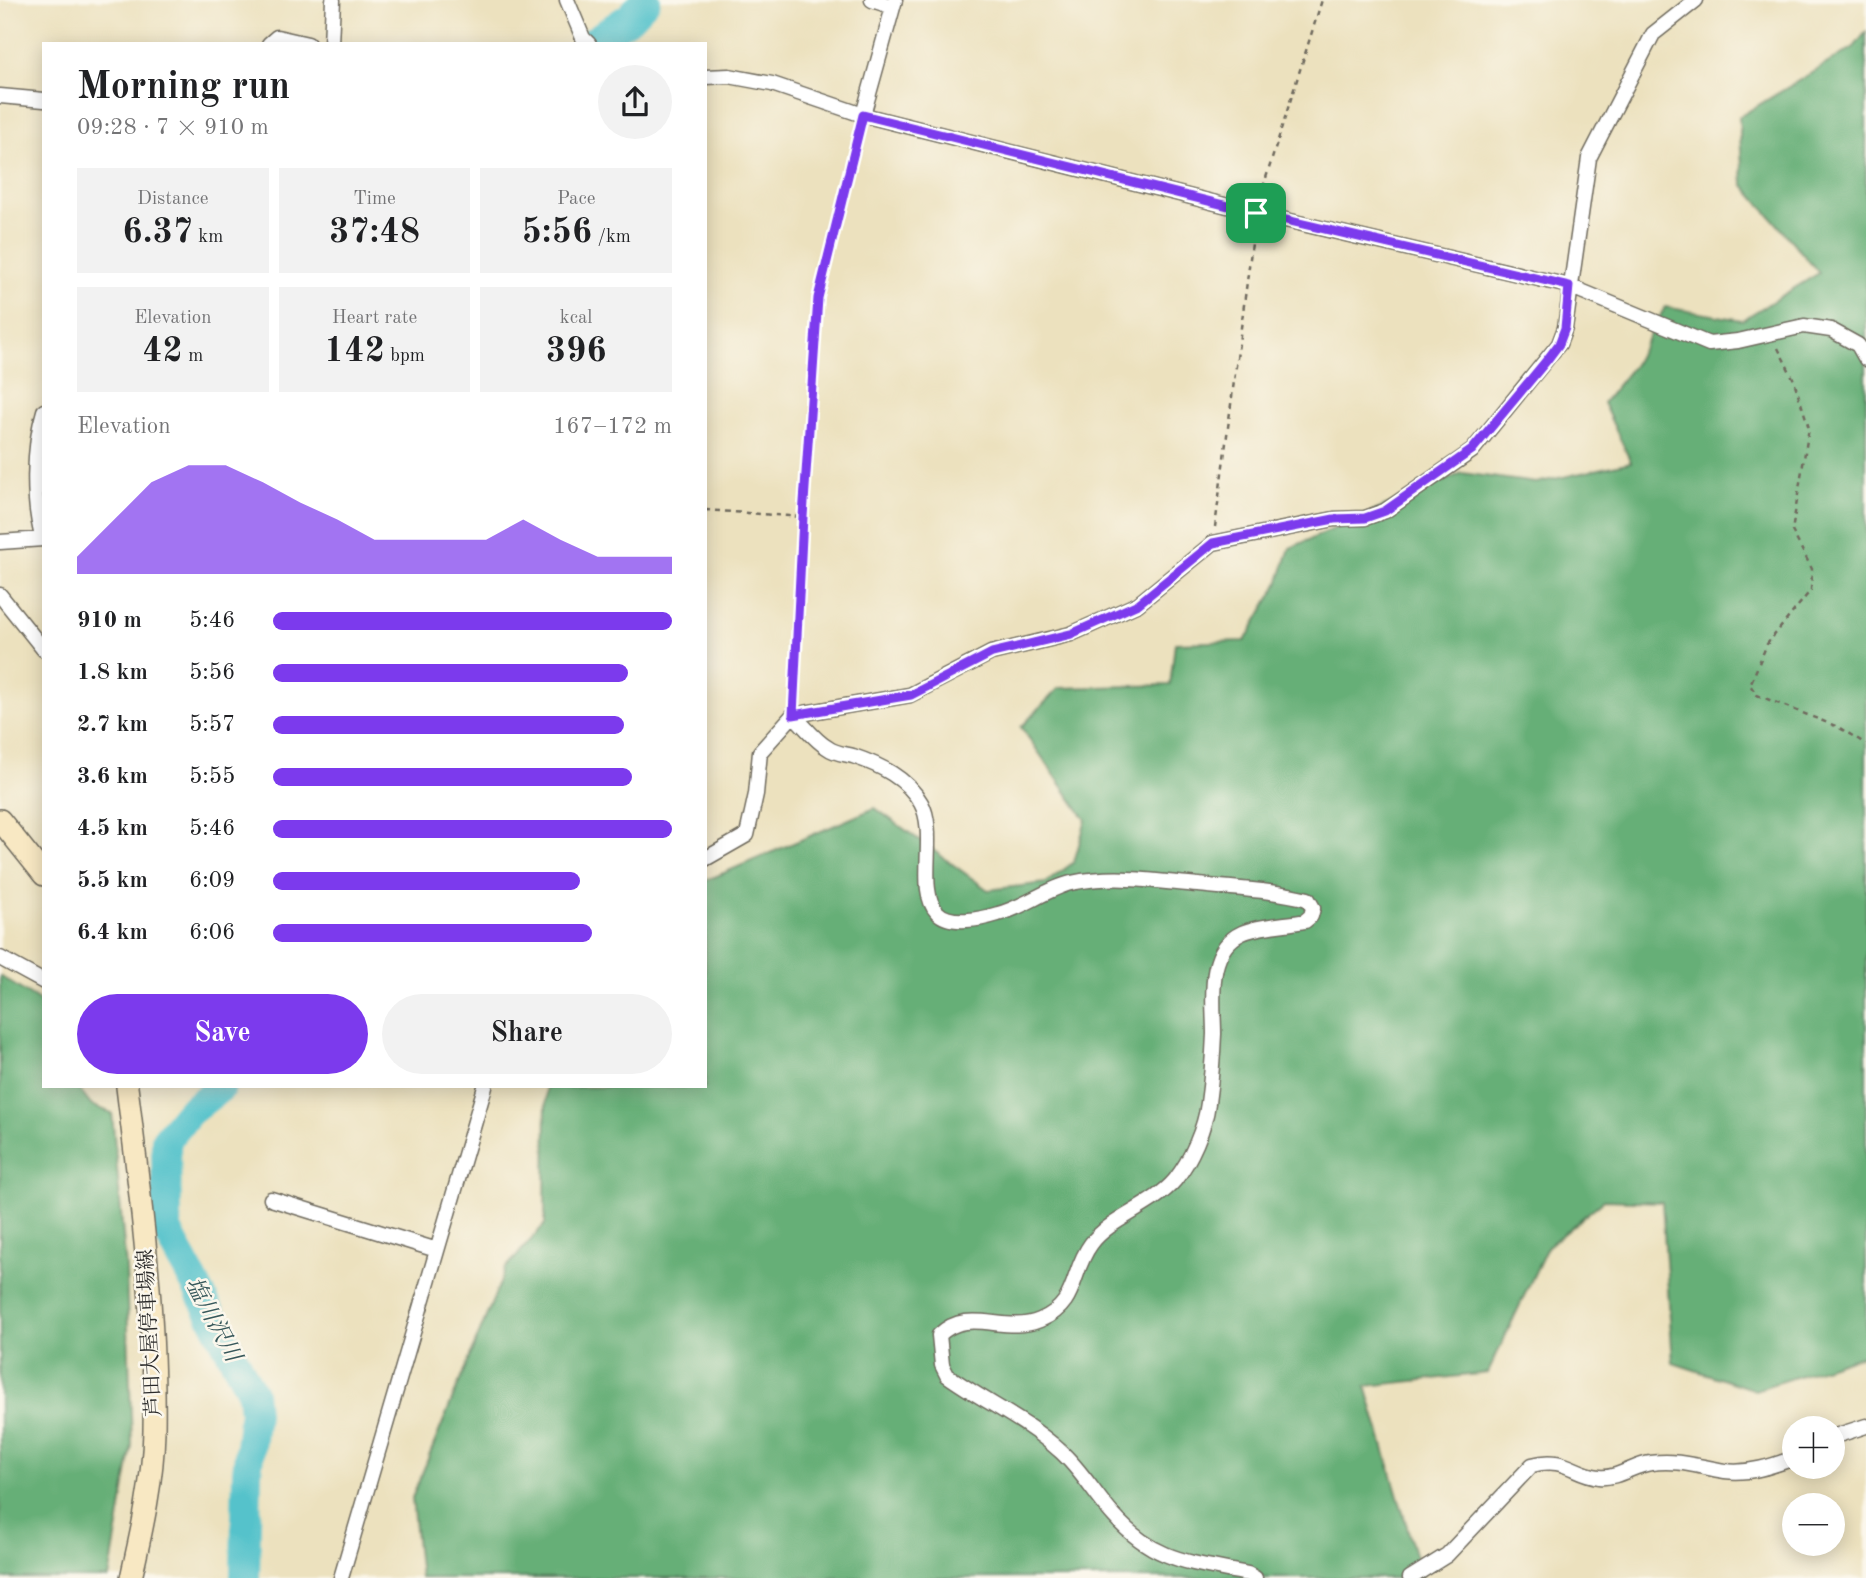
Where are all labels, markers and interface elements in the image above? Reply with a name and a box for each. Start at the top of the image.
button: share [598,65,672,139]
text: Morning run [77,69,290,107]
text: 09:28 · 7 × 910 m [77,116,269,139]
pin [1226,183,1286,243]
text: Distance [137,190,209,209]
text: Time [353,190,396,209]
text: Pace [557,190,595,209]
icon: arrive [1237,194,1275,232]
text: 6.37 [122,215,193,250]
text: 37:48 [329,215,420,250]
text: 5:56 [521,215,592,250]
text: km [193,228,223,247]
text: /km [592,228,631,247]
text: Elevation [134,309,211,328]
text: Heart rate [332,309,417,328]
text: kcal [560,309,593,328]
text: 42 [142,334,183,369]
text: 142 [324,334,385,369]
text: 396 [546,334,607,369]
text: m [183,347,203,366]
text: bpm [385,347,425,366]
text: Elevation [77,415,171,438]
text: 167–172 m [553,415,672,438]
text: 910 m [77,609,142,632]
text: 5:46 [189,609,235,632]
text: 1.8 km [77,661,148,684]
text: 5:56 [189,661,235,684]
text: 2.7 km [77,713,148,736]
text: 5:57 [189,713,235,736]
text: 3.6 km [77,765,148,788]
text: 5:55 [189,765,235,788]
text: 4.5 km [77,817,148,840]
text: 5:46 [189,817,235,840]
text: 5.5 km [77,869,148,892]
text: 6:09 [189,869,235,892]
text: 6.4 km [77,921,148,944]
text: 6:06 [189,921,235,944]
button: Save [77,994,368,1074]
button: Share [382,994,672,1074]
street label: 芦田大屋停車場線 [134,1248,165,1417]
water label: 塩川沢川 [181,1273,248,1368]
map controls [1782,1416,1845,1556]
button: + [1782,1416,1845,1479]
button: − [1782,1493,1845,1556]

